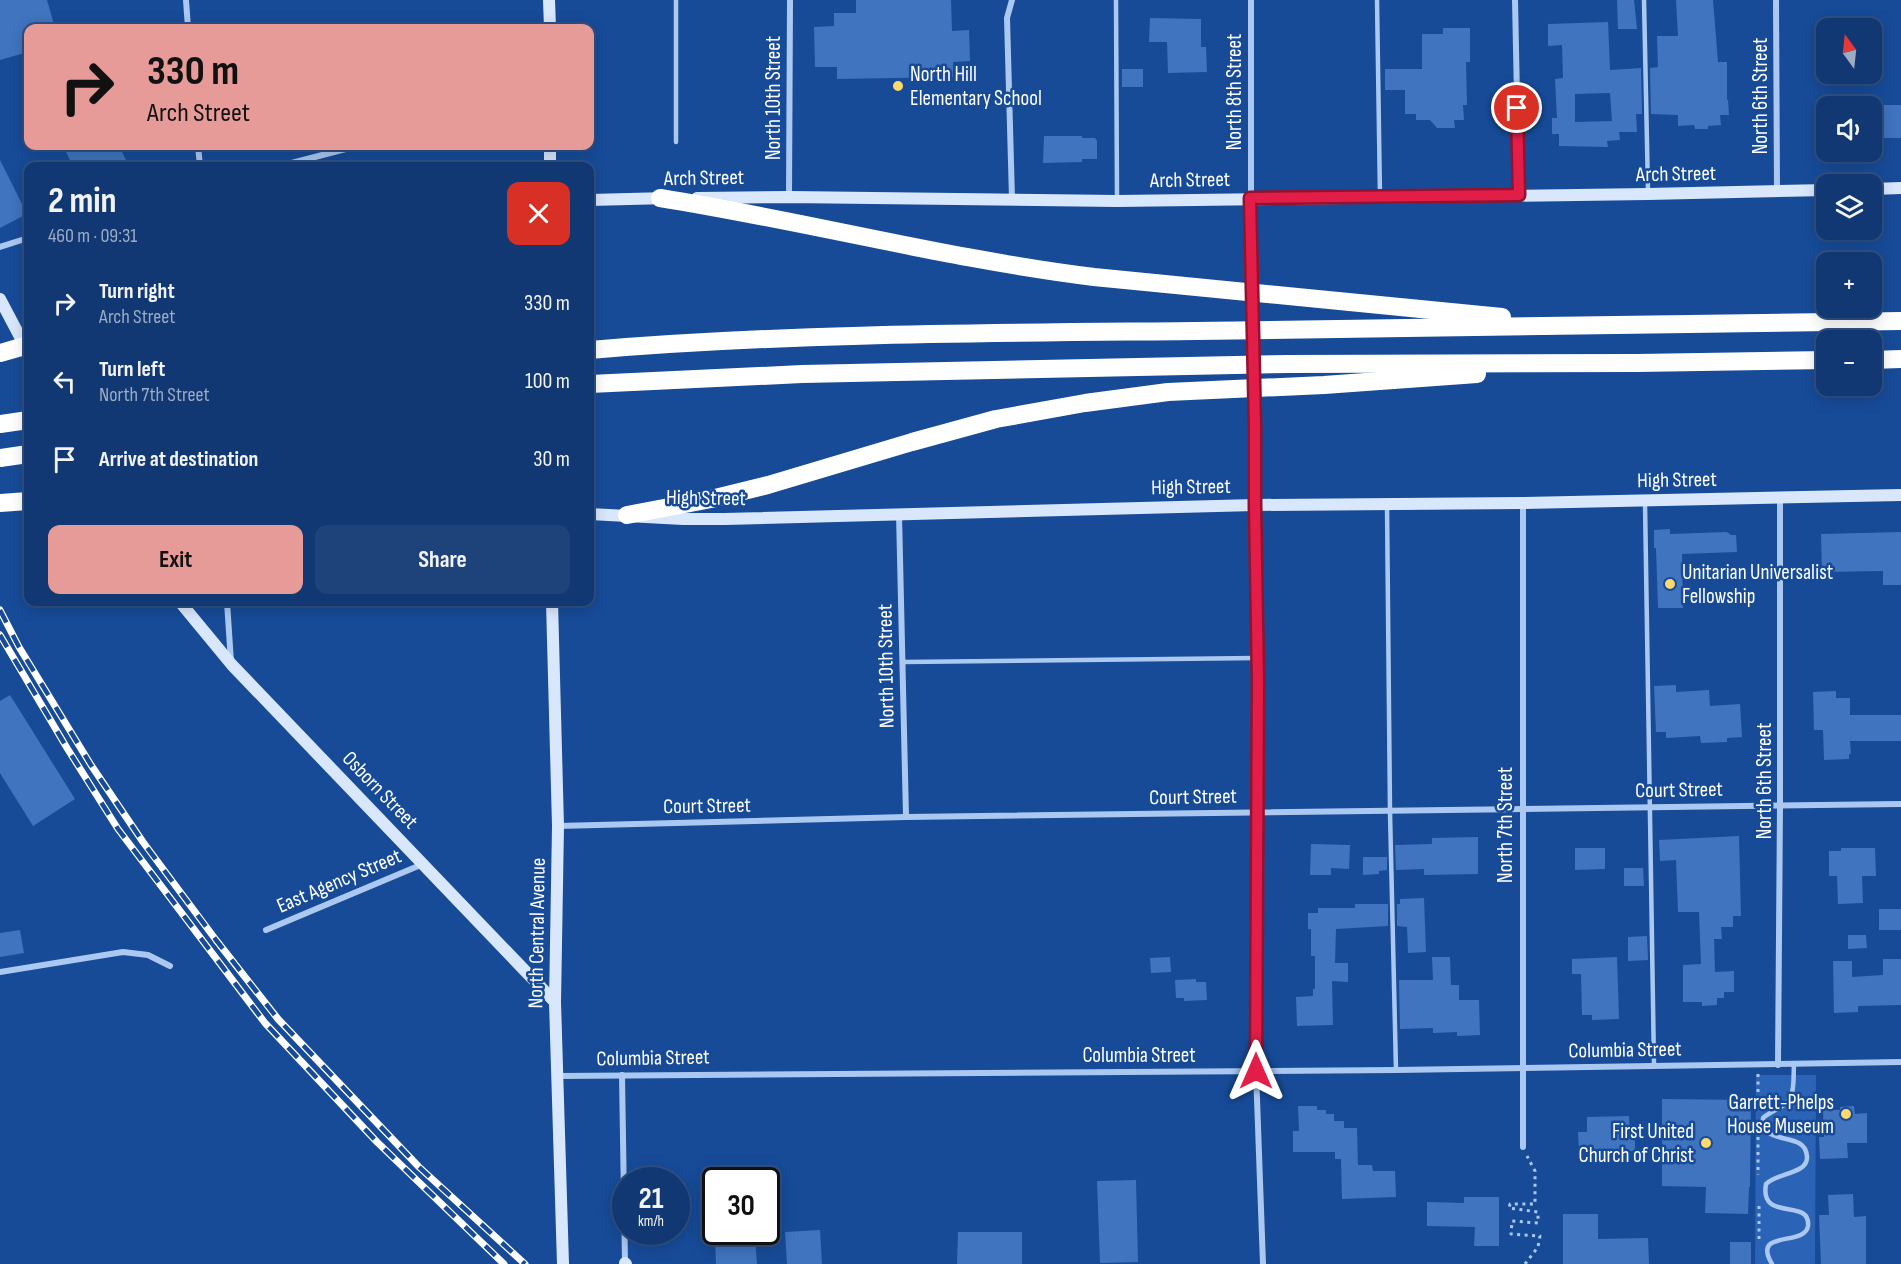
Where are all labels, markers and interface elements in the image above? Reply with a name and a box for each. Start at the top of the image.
north arrow [1816,18,1882,84]
map controls [1816,18,1882,396]
street label: North 8th Street [1222,34,1247,150]
street label: North 10th Street [761,36,786,160]
street label: North 6th Street [1748,38,1773,154]
text: 330 m [147,46,239,97]
icon: right [48,48,126,126]
place label: North Hill Elementary School [910,62,1042,111]
marker: North Hill Elementary School [891,79,905,93]
pin [1491,82,1542,133]
icon: arrive [1500,91,1533,124]
button: sound [1816,96,1882,162]
text: Arch Street [147,97,250,129]
street label: Arch Street [1635,161,1716,187]
street label: Arch Street [663,165,744,191]
street label: Arch Street [1149,167,1230,193]
button: layers [1816,174,1882,240]
text: 2 min [48,180,117,223]
button: close [507,182,570,245]
text: 460 m · 09:31 [48,224,137,248]
button: + [1816,252,1882,318]
text: Turn right [99,278,175,305]
icon: right [48,287,81,320]
text: 330 m [524,290,570,317]
text: Arch Street [99,305,175,329]
button: − [1816,330,1882,396]
text: Turn left [99,356,165,383]
icon: left [48,365,81,398]
text: 100 m [525,368,570,395]
text: North 7th Street [99,383,210,407]
icon: arrive [48,443,81,476]
text: Arrive at destination [99,446,258,473]
text: 30 m [533,446,570,473]
street label: High Street [1637,467,1717,493]
street label: High Street [1151,474,1231,500]
street label: High Street [666,485,746,511]
button: Exit [48,525,303,594]
button: Share [315,525,570,594]
place label: Unitarian Universalist Fellowship [1682,560,1833,609]
marker: Unitarian Universalist Fellowship [1663,577,1677,591]
street label: North 10th Street [872,604,900,728]
street label: North 6th Street [1752,723,1777,839]
street label: Osborn Street [337,746,423,834]
street label: North 7th Street [1493,767,1518,883]
street label: Court Street [1635,777,1723,803]
street label: Court Street [1149,784,1237,810]
street label: Court Street [663,793,751,819]
street label: East Agency Street [273,844,405,918]
street label: North Central Avenue [523,857,551,1009]
street label: Columbia Street [1568,1037,1682,1063]
position arrow [1224,1039,1288,1103]
street label: Columbia Street [1082,1043,1196,1068]
street label: Columbia Street [596,1045,710,1071]
place label: Garrett-Phelps House Museum [1727,1090,1834,1139]
marker: Garrett-Phelps House Museum [1839,1107,1853,1121]
place label: First United Church of Christ [1579,1119,1694,1168]
marker: First United Church of Christ [1699,1136,1713,1150]
speed limit sign: 30 [702,1167,780,1245]
text: 21 [639,1181,663,1217]
text: km/h [638,1212,664,1231]

